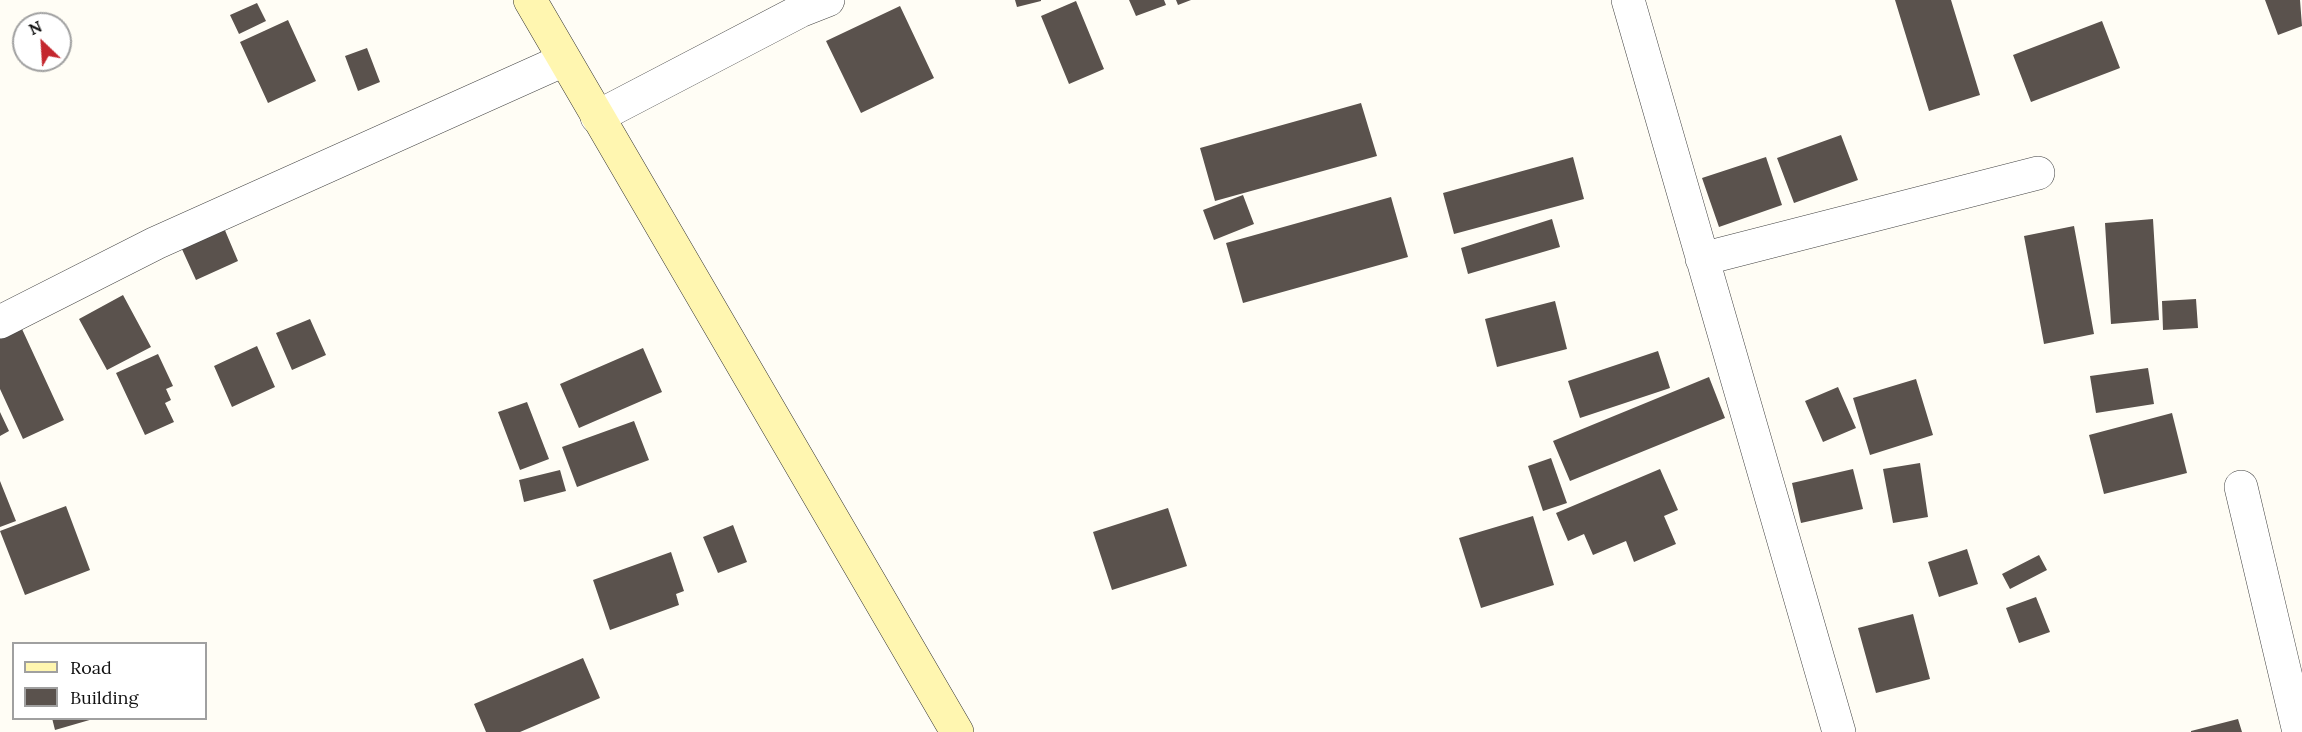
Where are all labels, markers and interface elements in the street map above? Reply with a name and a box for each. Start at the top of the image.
north arrow [12,12,72,72]
text: N [25,16,45,39]
legend [12,642,207,720]
text: Road [70,656,112,679]
text: Building [70,686,138,709]

